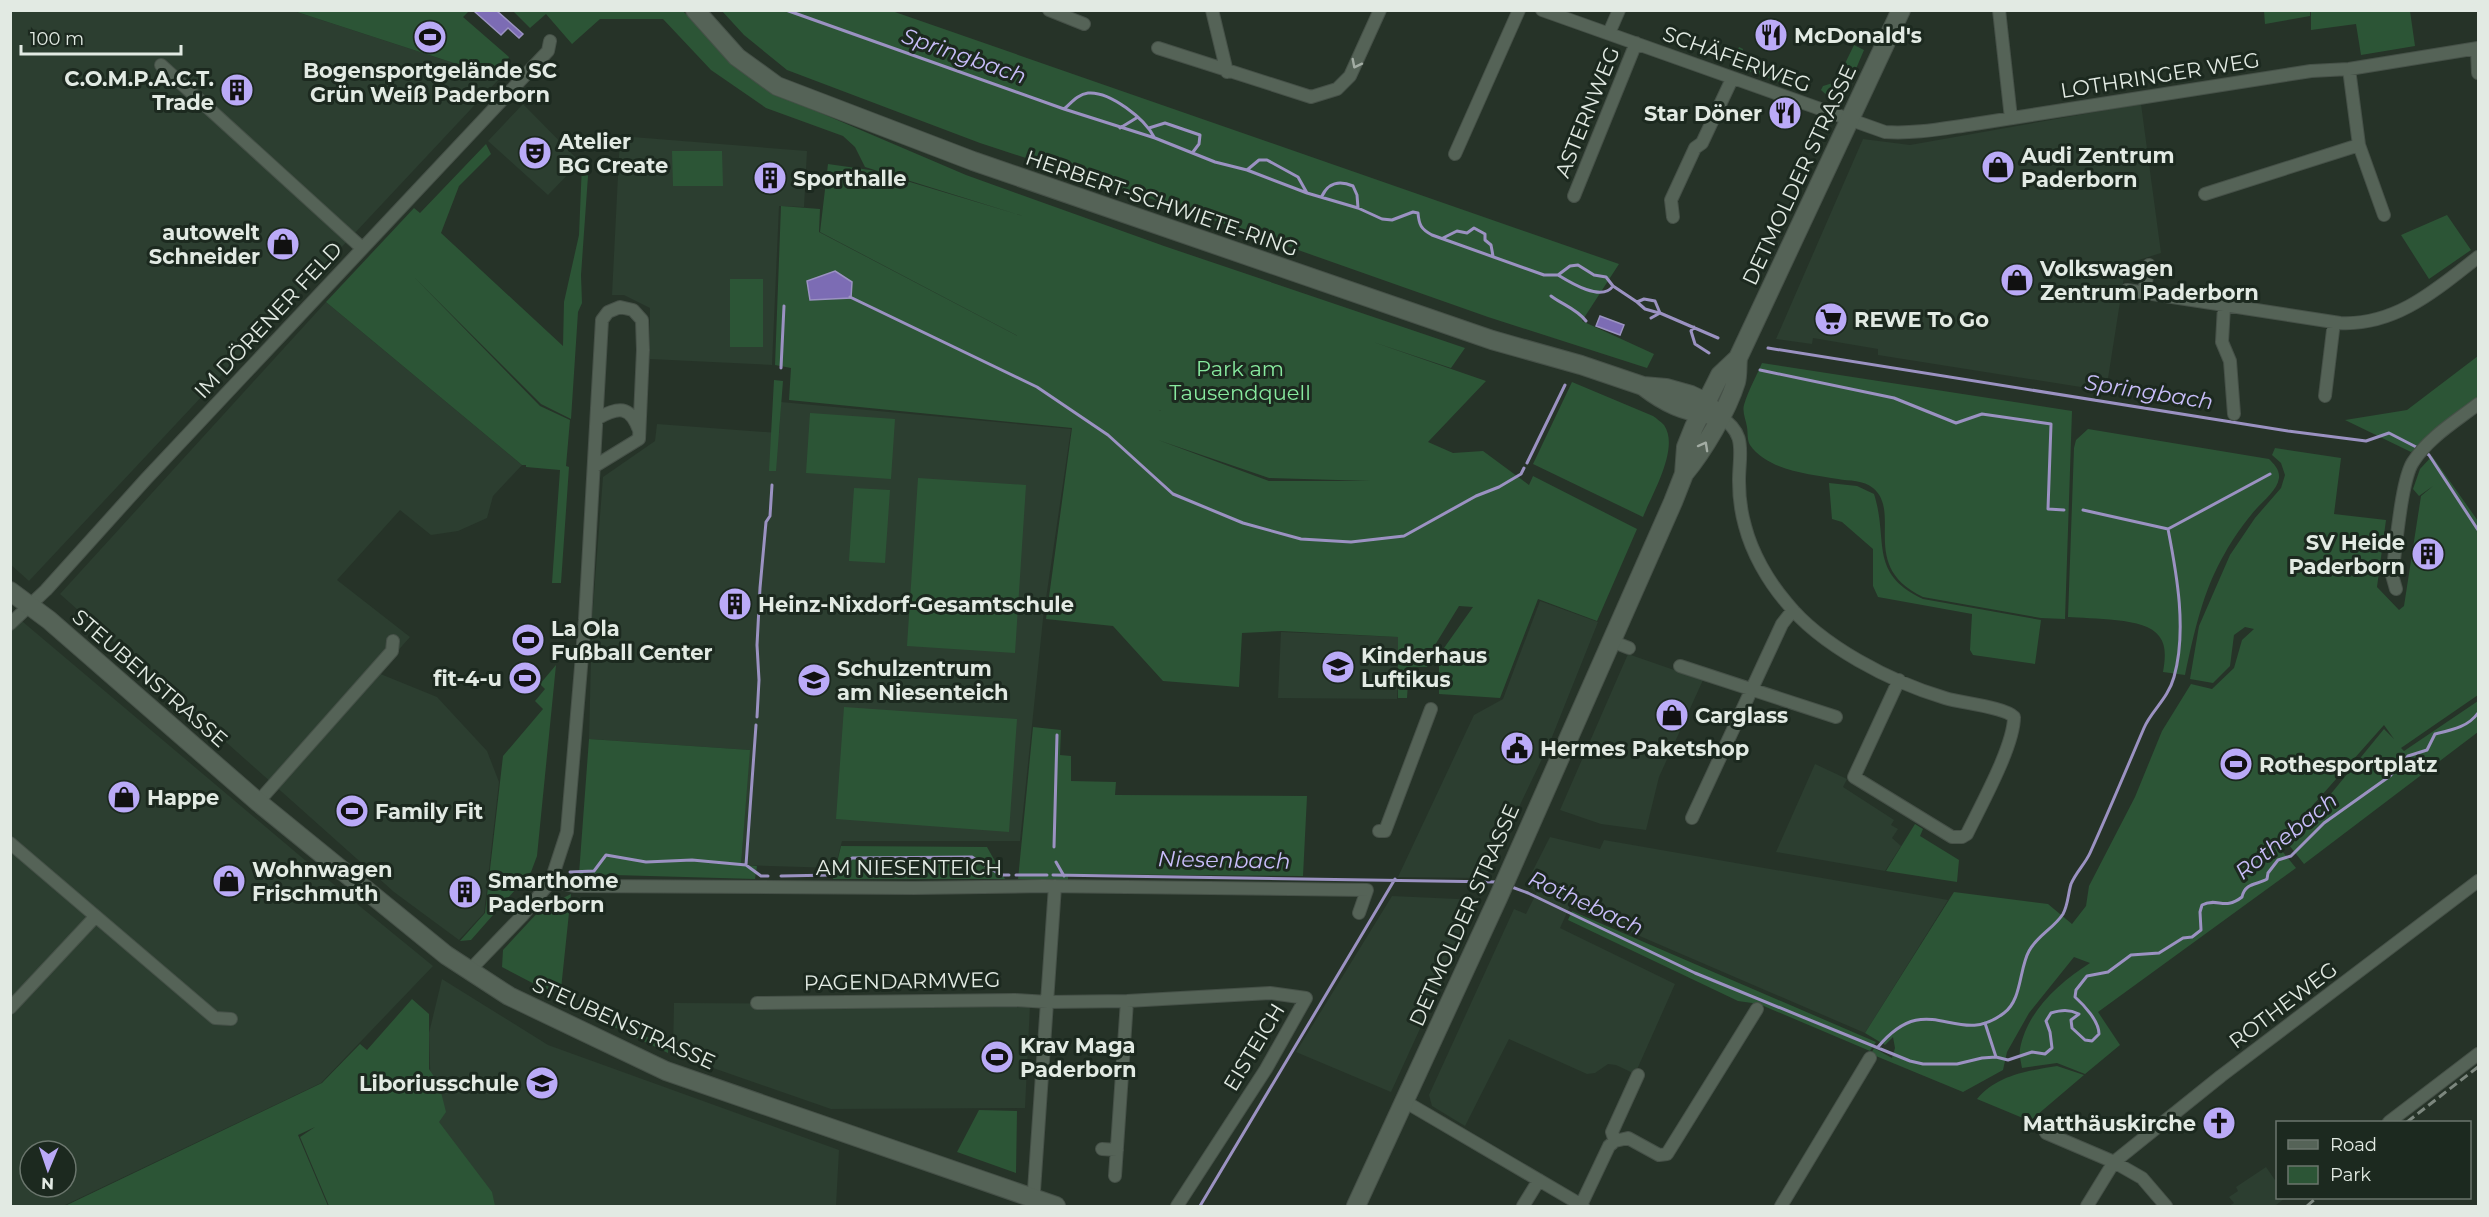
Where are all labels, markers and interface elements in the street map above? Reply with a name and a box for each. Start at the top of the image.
restaurant icon: McDonald's [1753,17,1789,53]
scale bar [21,18,182,56]
sports icon: Bogensportgelände SC Grün Weiß Paderborn [412,19,448,55]
street label: SCHÄFERWEG [1660,21,1814,97]
water label: Springbach [898,22,1030,90]
place label: McDonald's [1794,23,1922,48]
text: 100 m [30,28,84,50]
street label: ASTERNWEG [1549,43,1625,181]
street label: LOTHRINGER WEG [2059,47,2261,103]
place label: Bogensportgelände SC Grün Weiß Paderborn [303,58,557,107]
one-way arrow [1352,58,1364,69]
street label: DETMOLDER STRASSE [1737,61,1861,289]
place label: C.O.M.P.A.C.T. Trade [64,66,214,115]
building icon: C.O.M.P.A.C.T. Trade [219,72,255,108]
restaurant icon: Star Döner [1767,95,1803,131]
place label: Star Döner [1644,101,1762,126]
place label: Atelier BG Create [557,129,668,178]
theatre icon: Atelier BG Create [517,135,553,171]
place label: Audi Zentrum Paderborn [2020,143,2174,192]
street label: HERBERT-SCHWIETE-RING [1022,145,1302,261]
shop icon: Audi Zentrum Paderborn [1980,149,2016,185]
building icon: Sporthalle [752,160,788,196]
place label: Sporthalle [793,166,907,191]
place label: autowelt Schneider [149,220,260,269]
shop icon: autowelt Schneider [265,226,301,262]
street label: IM DÖRENER FELD [189,237,347,403]
place label: Volkswagen Zentrum Paderborn [2039,256,2259,305]
shop icon: Volkswagen Zentrum Paderborn [1999,262,2035,298]
supermarket icon: REWE To Go [1813,301,1849,337]
place label: REWE To Go [1854,307,1989,332]
park label: Park am Tausendquell [1169,356,1311,405]
water label: Springbach [2083,369,2215,415]
one-way arrow [1697,442,1708,453]
place label: SV Heide Paderborn [2288,530,2405,579]
building icon: SV Heide Paderborn [2410,536,2446,572]
building icon: Heinz-Nixdorf-Gesamtschule [717,586,753,622]
place label: Heinz-Nixdorf-Gesamtschule [758,592,1074,617]
street label: STEUBENSTRASSE [67,604,233,752]
place label: La Ola Fußball Center [551,616,713,665]
sports icon: La Ola Fußball Center [510,622,546,658]
place label: Kinderhaus Luftikus [1361,643,1487,692]
school or university icon: Kinderhaus Luftikus [1320,649,1356,685]
place label: Schulzentrum am Niesenteich [837,656,1009,705]
sports icon: fit-4-u [507,660,543,696]
school or university icon: Schulzentrum am Niesenteich [796,662,832,698]
place label: fit-4-u [433,666,502,691]
shop icon: Carglass [1654,697,1690,733]
place label: Carglass [1695,703,1788,728]
public building icon: Hermes Paketshop [1499,730,1535,766]
place label: Hermes Paketshop [1540,736,1749,761]
sports icon: Rothesportplatz [2218,746,2254,782]
place label: Rothesportplatz [2259,752,2437,777]
shop icon: Happe [106,779,142,815]
place label: Happe [147,785,219,810]
water label: Rothebach [2229,787,2343,885]
sports icon: Family Fit [334,793,370,829]
place label: Family Fit [375,799,483,824]
street label: DETMOLDER STRASSE [1404,800,1524,1030]
water label: Niesenbach [1157,845,1291,875]
street label: AM NIESENTEICH [816,855,1002,880]
place label: Wohnwagen Frischmuth [252,857,393,906]
shop icon: Wohnwagen Frischmuth [211,863,247,899]
water label: Rothebach [1524,865,1648,941]
place label: Smarthome Paderborn [488,868,619,917]
building icon: Smarthome Paderborn [447,874,483,910]
street label: ROTHEWEG [2224,956,2342,1054]
street label: PAGENDARMWEG [803,967,1001,995]
street label: STEUBENSTRASSE [529,971,719,1075]
street label: EISTEICH [1218,999,1290,1095]
place label: Krav Maga Paderborn [1020,1033,1137,1082]
sports icon: Krav Maga Paderborn [979,1039,1015,1075]
school or university icon: Liboriusschule [524,1065,560,1101]
place label: Liboriusschule [359,1071,519,1096]
church icon: Matthäuskirche [2201,1105,2237,1141]
place label: Matthäuskirche [2023,1111,2196,1136]
legend [2276,1121,2471,1199]
text: Road [2330,1134,2377,1156]
north arrow [18,1139,78,1199]
text: Park [2330,1164,2371,1186]
text: N [41,1174,54,1193]

